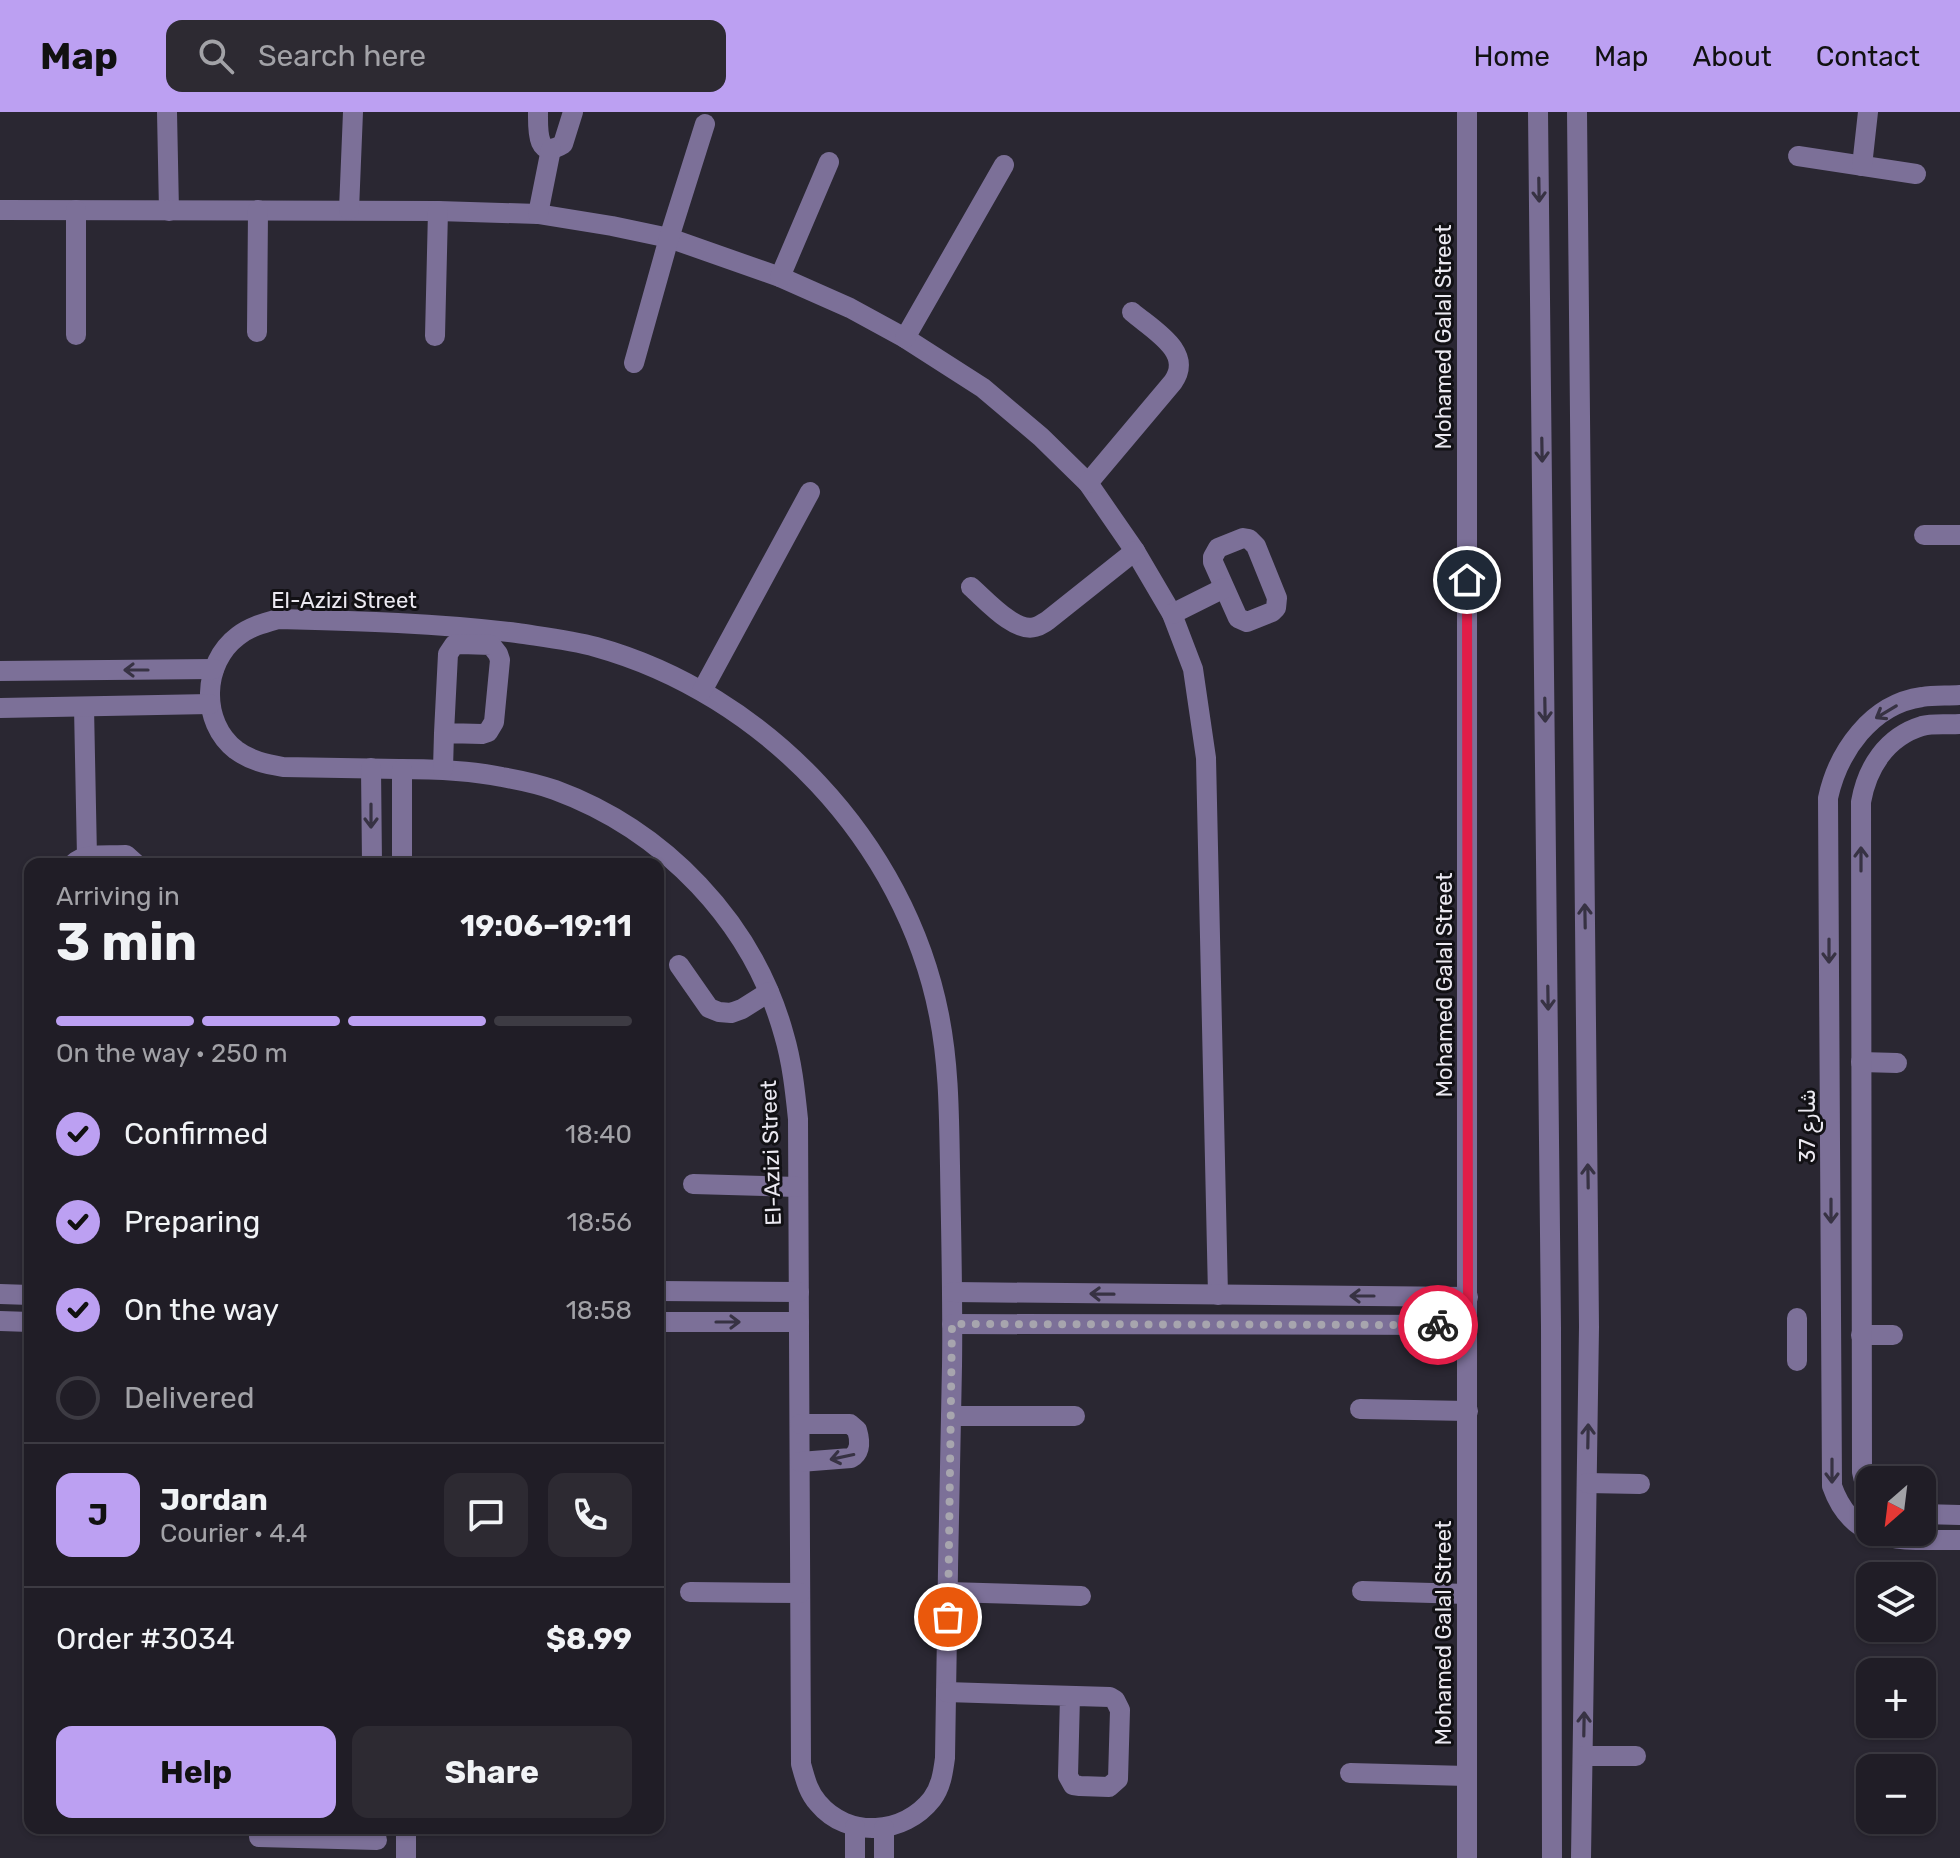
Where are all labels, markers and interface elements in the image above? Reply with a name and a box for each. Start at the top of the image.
search box [166,20,726,92]
text: Map [40,33,118,79]
icon: search [194,34,238,78]
text: Search here [258,38,426,74]
text: Home [1473,40,1550,73]
text: Map [1594,40,1648,73]
text: About [1692,40,1772,73]
text: Contact [1816,40,1920,73]
one-way arrow [1531,176,1547,203]
street label: Mohamed Galal Street [1430,224,1457,449]
one-way arrow [1534,436,1550,463]
pin [1433,546,1501,614]
icon: home [1445,558,1489,602]
street label: El-Azizi Street [271,587,417,614]
one-way arrow [123,662,150,678]
one-way arrow [1537,696,1553,723]
one-way arrow [1875,704,1897,721]
one-way arrow [363,802,379,829]
one-way arrow [1853,846,1869,873]
street label: Mohamed Galal Street [1431,872,1458,1097]
text: Arriving in [56,881,180,912]
one-way arrow [1577,903,1593,930]
text: 19:06–19:11 [460,908,632,944]
text: 3 min [56,911,197,973]
one-way arrow [1822,937,1837,964]
one-way arrow [1540,984,1556,1011]
text: On the way · 250 m [56,1038,288,1069]
street label: El-Azizi Street [755,1079,787,1226]
street label: شارع 37 [1794,1089,1823,1163]
icon: check [56,1112,100,1156]
text: Confirmed [124,1116,268,1152]
text: 18:40 [565,1119,632,1150]
one-way arrow [1580,1163,1596,1190]
one-way arrow [1823,1197,1839,1224]
icon: check [56,1200,100,1244]
text: Preparing [124,1204,260,1240]
text: 18:56 [567,1207,632,1238]
courier [1398,1285,1478,1365]
one-way arrow [1089,1286,1116,1301]
icon: check [56,1288,100,1332]
one-way arrow [1349,1288,1376,1304]
text: On the way [124,1292,279,1328]
text: 18:58 [566,1295,632,1326]
icon: bike [1416,1303,1460,1347]
one-way arrow [714,1314,741,1330]
text: Delivered [124,1380,255,1416]
one-way arrow [1580,1423,1595,1450]
one-way arrow [830,1451,856,1466]
one-way arrow [1824,1457,1840,1484]
north arrow [1856,1466,1936,1546]
map controls [1856,1466,1936,1834]
button: chat [444,1473,528,1557]
button: phone [548,1473,632,1557]
text: Jordan [160,1482,268,1518]
text: J [88,1497,108,1533]
text: Courier · 4.4 [160,1518,307,1549]
street label: Mohamed Galal Street [1430,1520,1457,1745]
button: layers [1856,1562,1936,1642]
pin [914,1583,982,1651]
icon: bag [926,1595,970,1639]
text: Order #3034 [56,1621,235,1657]
text: $8.99 [546,1621,632,1657]
button: + [1856,1658,1936,1738]
one-way arrow [1576,1711,1591,1738]
button: Help [56,1726,336,1818]
button: Share [352,1726,632,1818]
button: − [1856,1754,1936,1834]

